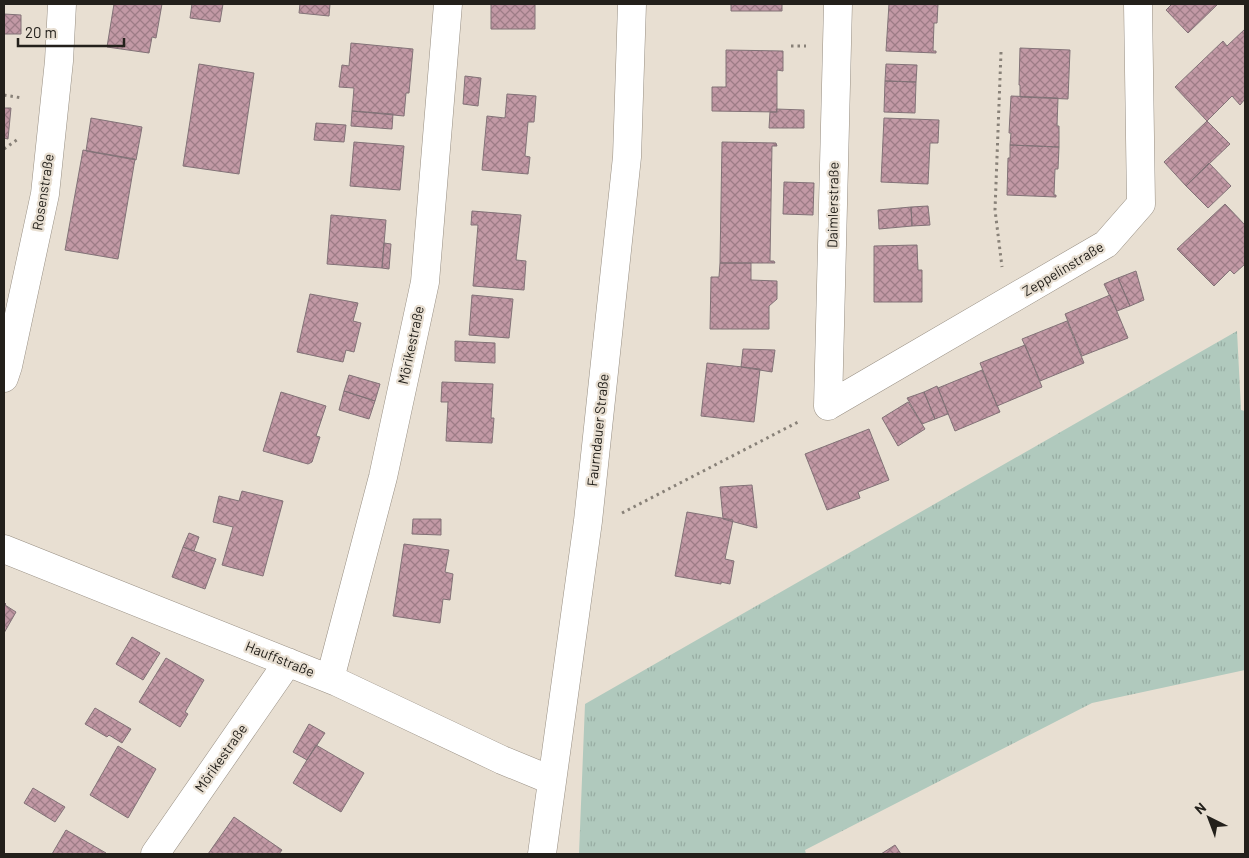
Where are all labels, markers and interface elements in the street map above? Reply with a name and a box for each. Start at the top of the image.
scale bar [18,15,124,47]
text: 20 m [25,23,57,41]
street label: Rosenstraße [28,152,57,231]
street label: Daimlerstraße [823,162,842,248]
street label: Zeppelinstraße [1019,238,1106,299]
street label: Mörikestraße [394,304,427,386]
street label: Faurndauer Straße [583,373,612,487]
street label: Hauffstraße [243,637,317,680]
street label: Mörikestraße [191,720,250,795]
north arrow [1184,793,1234,843]
text: N [1191,799,1209,817]

